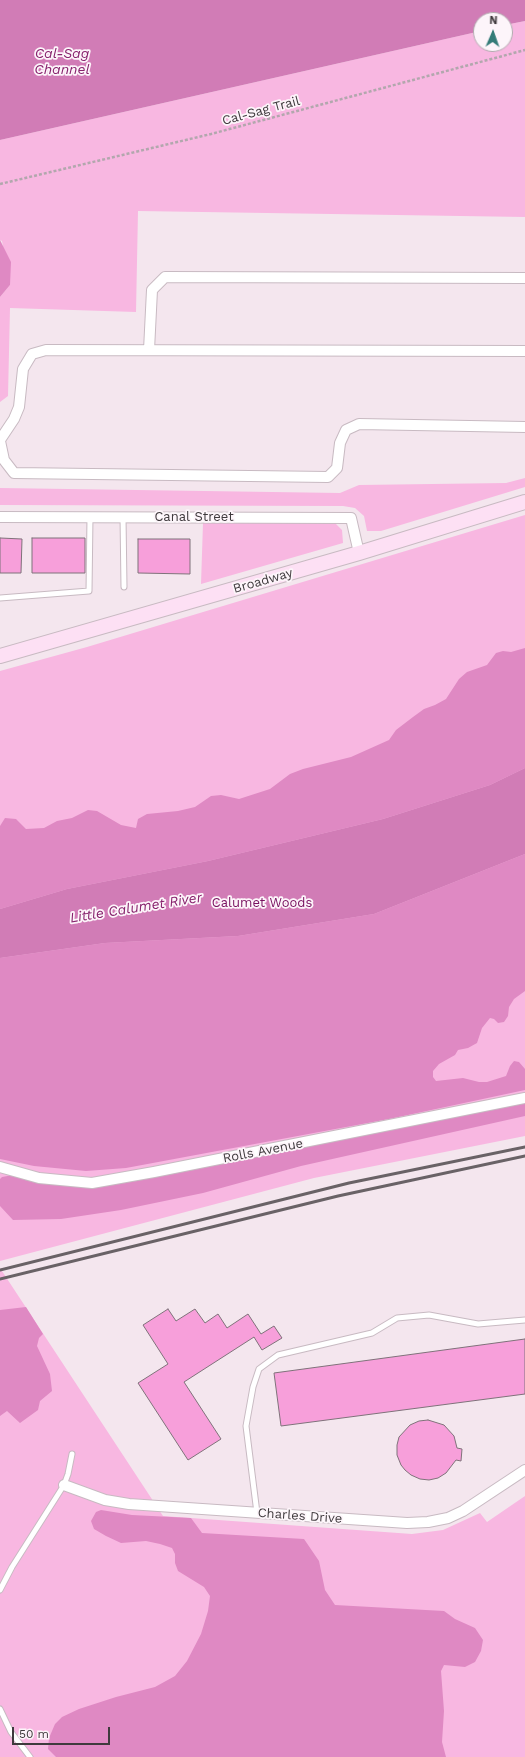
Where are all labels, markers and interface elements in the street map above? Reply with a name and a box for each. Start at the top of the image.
north arrow [473,12,513,52]
text: N [489,14,498,27]
water label: Cal-Sag Channel [34,46,90,78]
street label: Cal-Sag Trail [220,93,302,129]
street label: Canal Street [154,509,234,525]
street label: Broadway [231,565,295,597]
water label: Little Calumet River [69,889,203,927]
park label: Calumet Woods [212,895,312,911]
street label: Rolls Avenue [222,1136,304,1166]
street label: Charles Drive [257,1505,343,1527]
scale bar [14,1719,112,1745]
text: 50 m [19,1727,49,1741]

